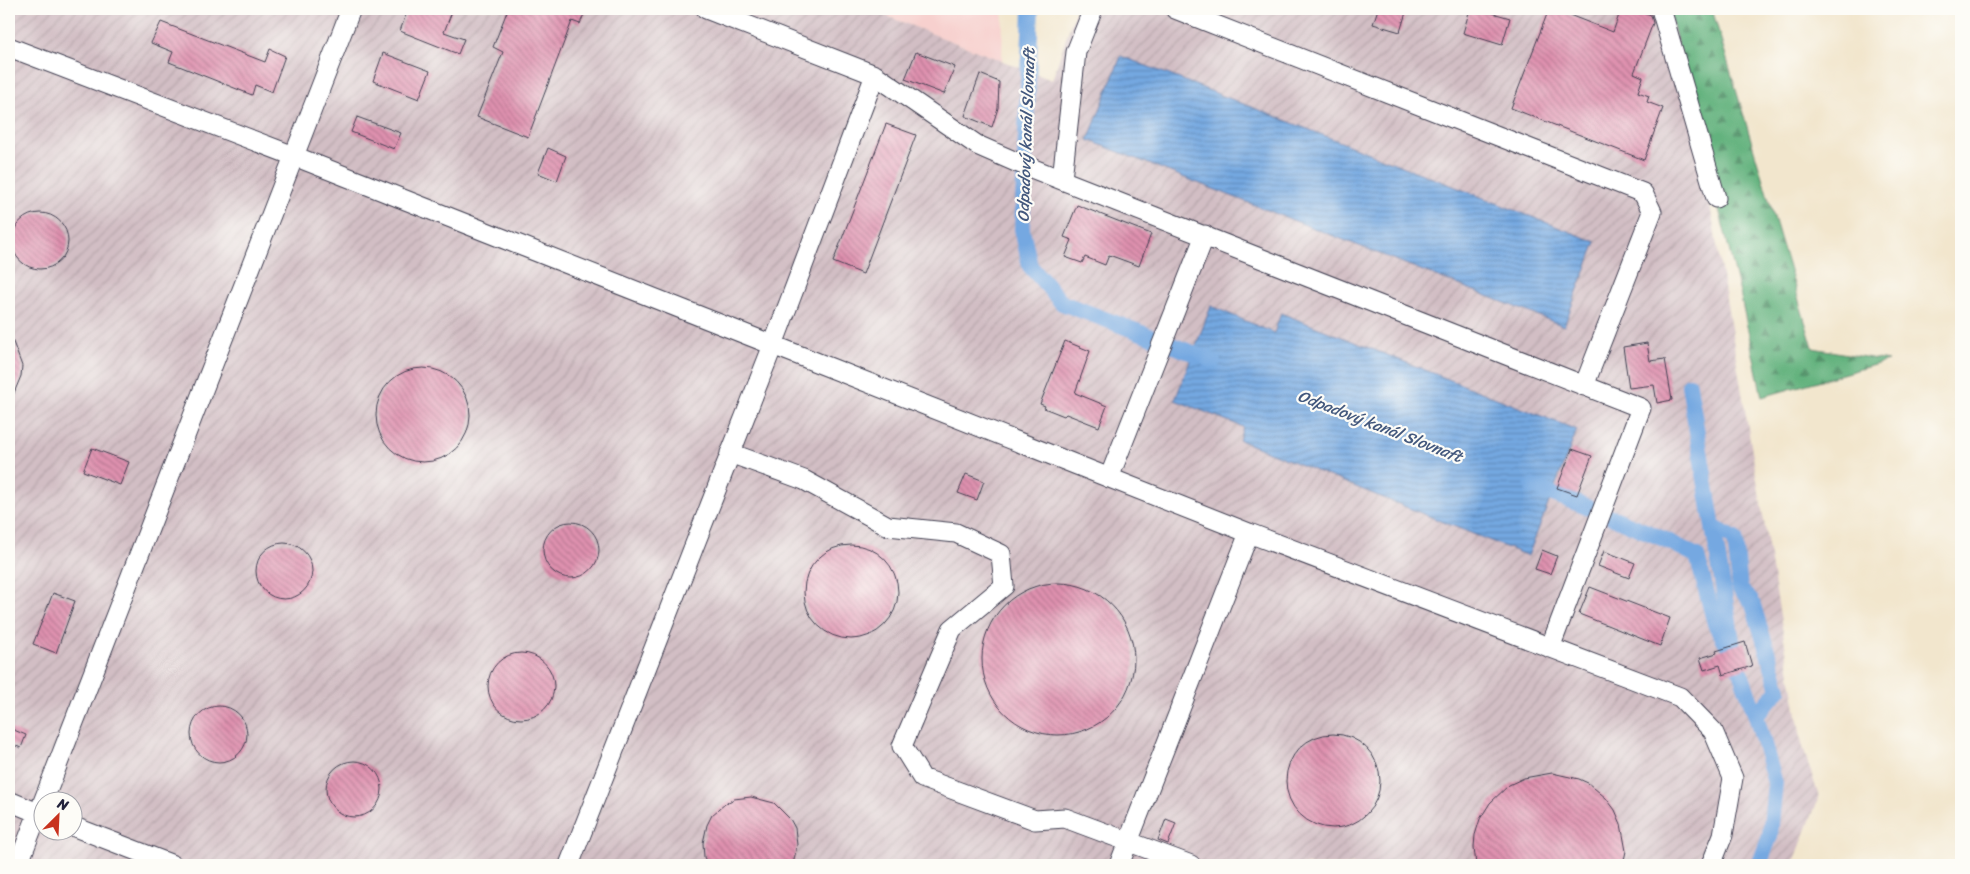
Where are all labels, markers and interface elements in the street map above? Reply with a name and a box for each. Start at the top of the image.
water label: Odpadový kanál Slovnaft [1008,45,1044,222]
water label: Odpadový kanál Slovnaft [1294,381,1469,472]
text: N [53,791,73,818]
north arrow [32,792,82,842]

